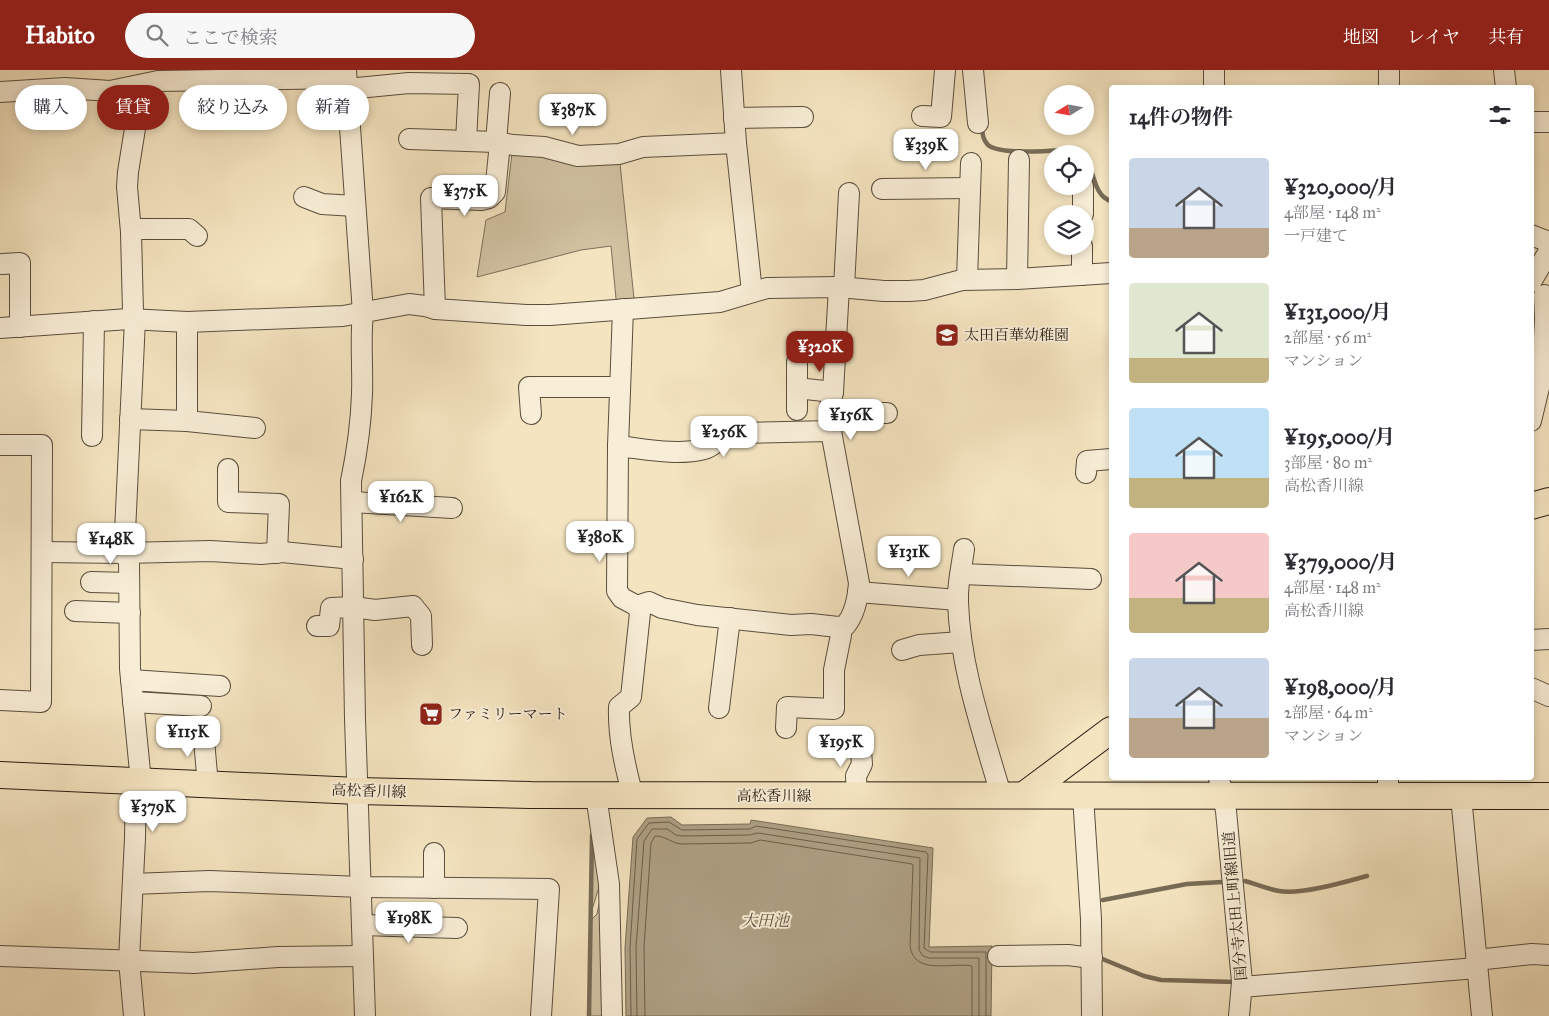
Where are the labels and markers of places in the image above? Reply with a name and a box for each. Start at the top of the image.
pin: ¥387K [538,93,608,136]
pin: ¥339K [891,128,961,171]
pin: ¥375K [430,174,500,217]
school or university icon: 太田百華幼稚園 [934,322,960,348]
place label: 太田百華幼稚園 [964,326,1069,344]
pin: ¥320K [785,330,855,373]
pin: ¥156K [816,398,886,441]
pin: ¥256K [689,416,759,458]
pin: ¥162K [366,480,436,523]
pin: ¥380K [565,520,635,563]
pin: ¥148K [76,522,146,565]
pin: ¥131K [874,536,944,578]
supermarket icon: ファミリーマート [418,701,444,727]
place label: ファミリーマート [448,705,568,723]
pin: ¥115K [153,716,223,758]
pin: ¥195K [806,726,876,768]
pin: ¥379K [118,790,188,833]
pin: ¥198K [374,902,444,944]

